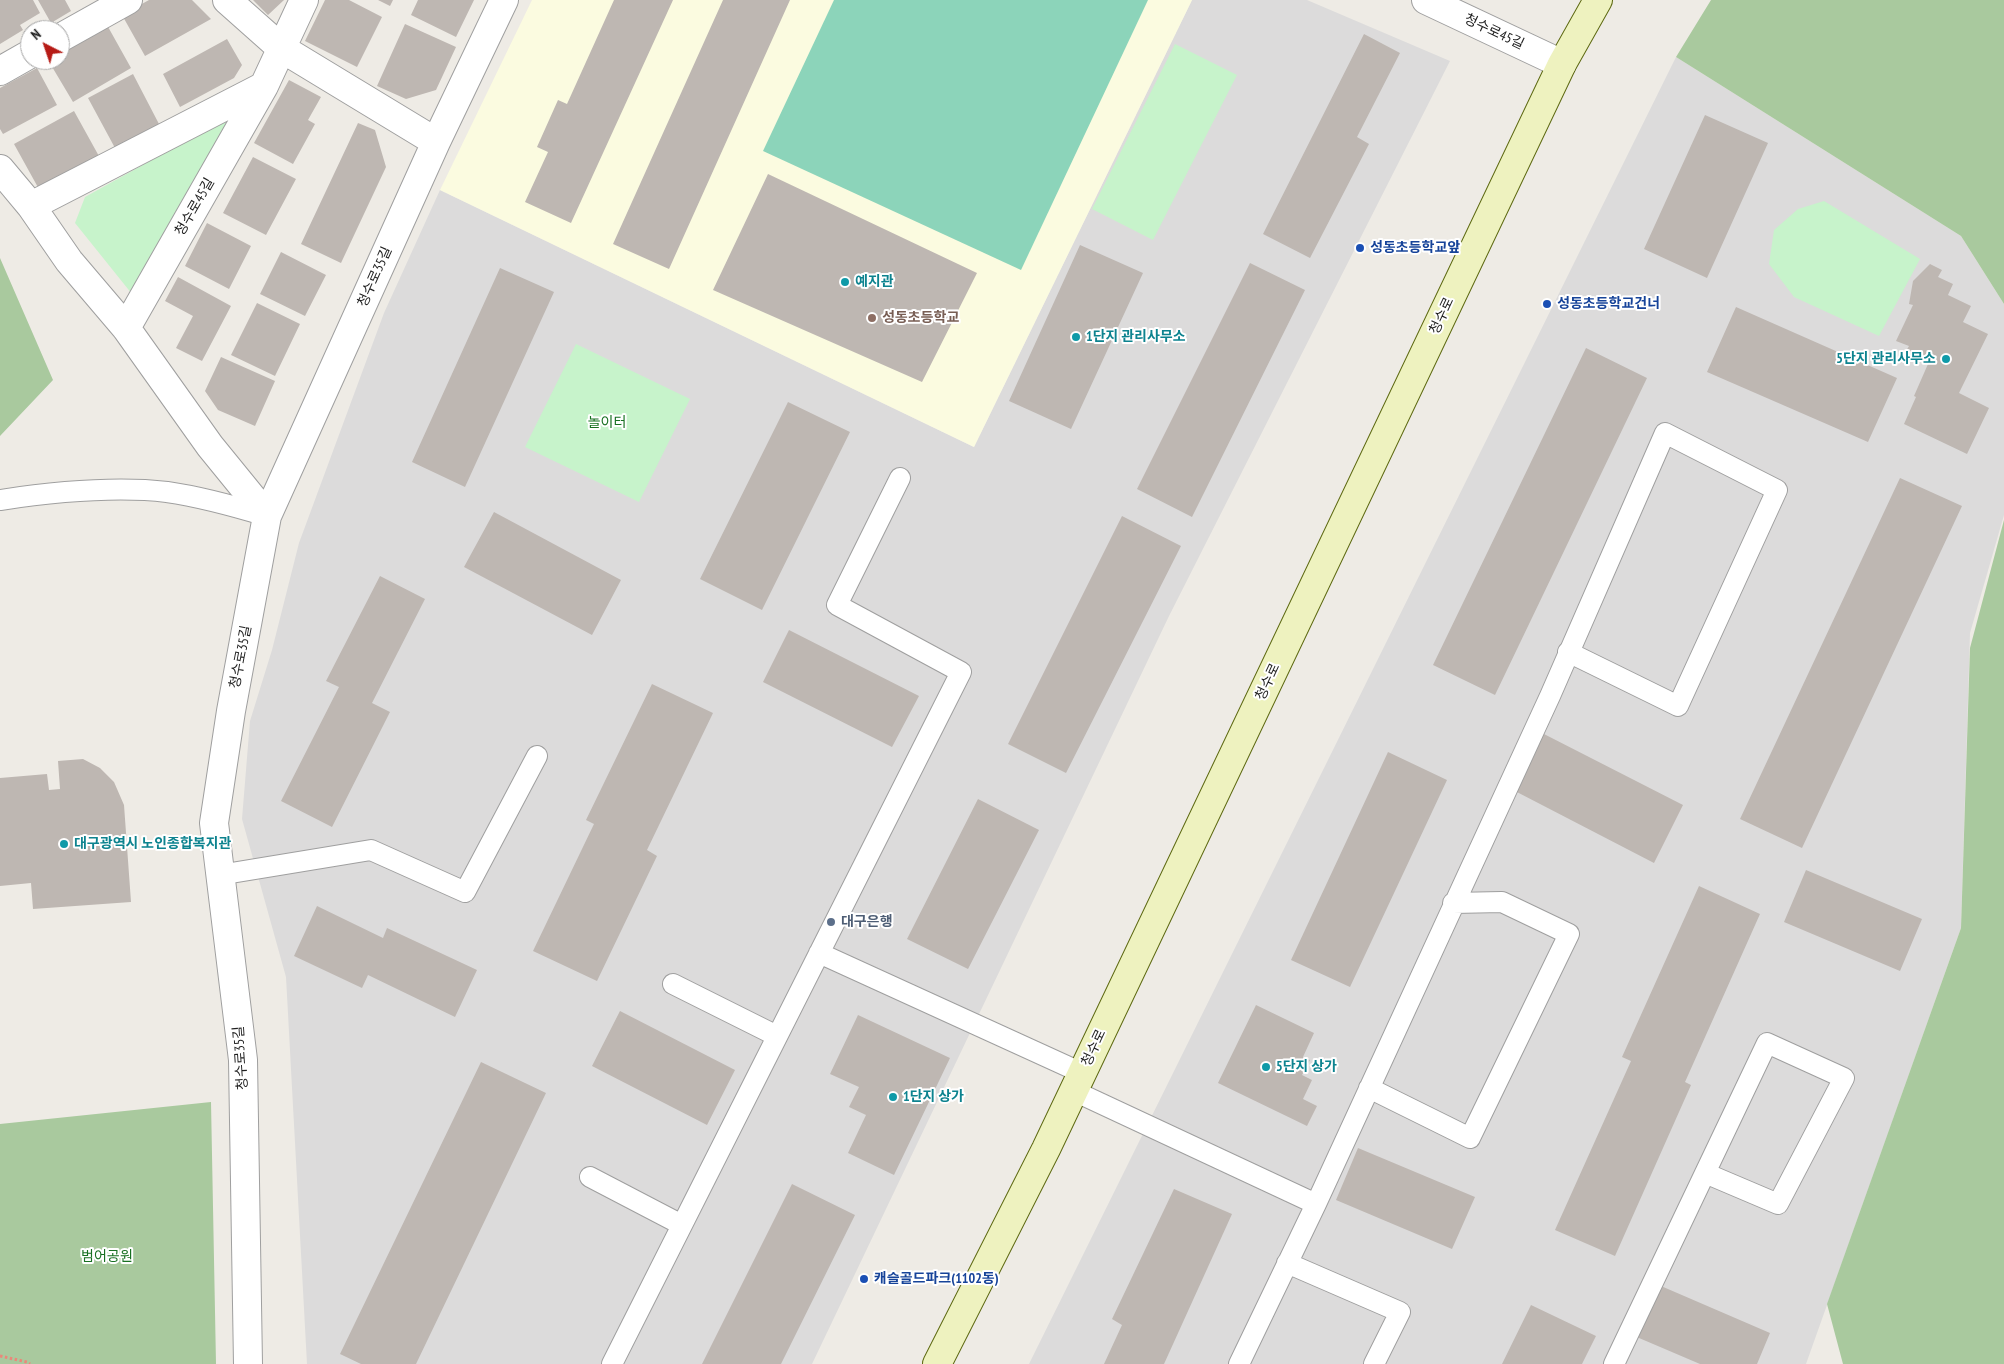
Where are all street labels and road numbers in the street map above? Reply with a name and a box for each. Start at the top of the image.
street label: 청수로45길 [1461,11,1527,53]
street label: 청수로45길 [172,175,218,239]
street label: 청수로35길 [354,244,396,310]
street label: 청수로 [1426,295,1458,337]
street label: 청수로35길 [227,624,255,690]
street label: 청수로 [1252,661,1284,703]
street label: 청수로35길 [230,1025,252,1091]
street label: 청수로 [1078,1027,1110,1069]

